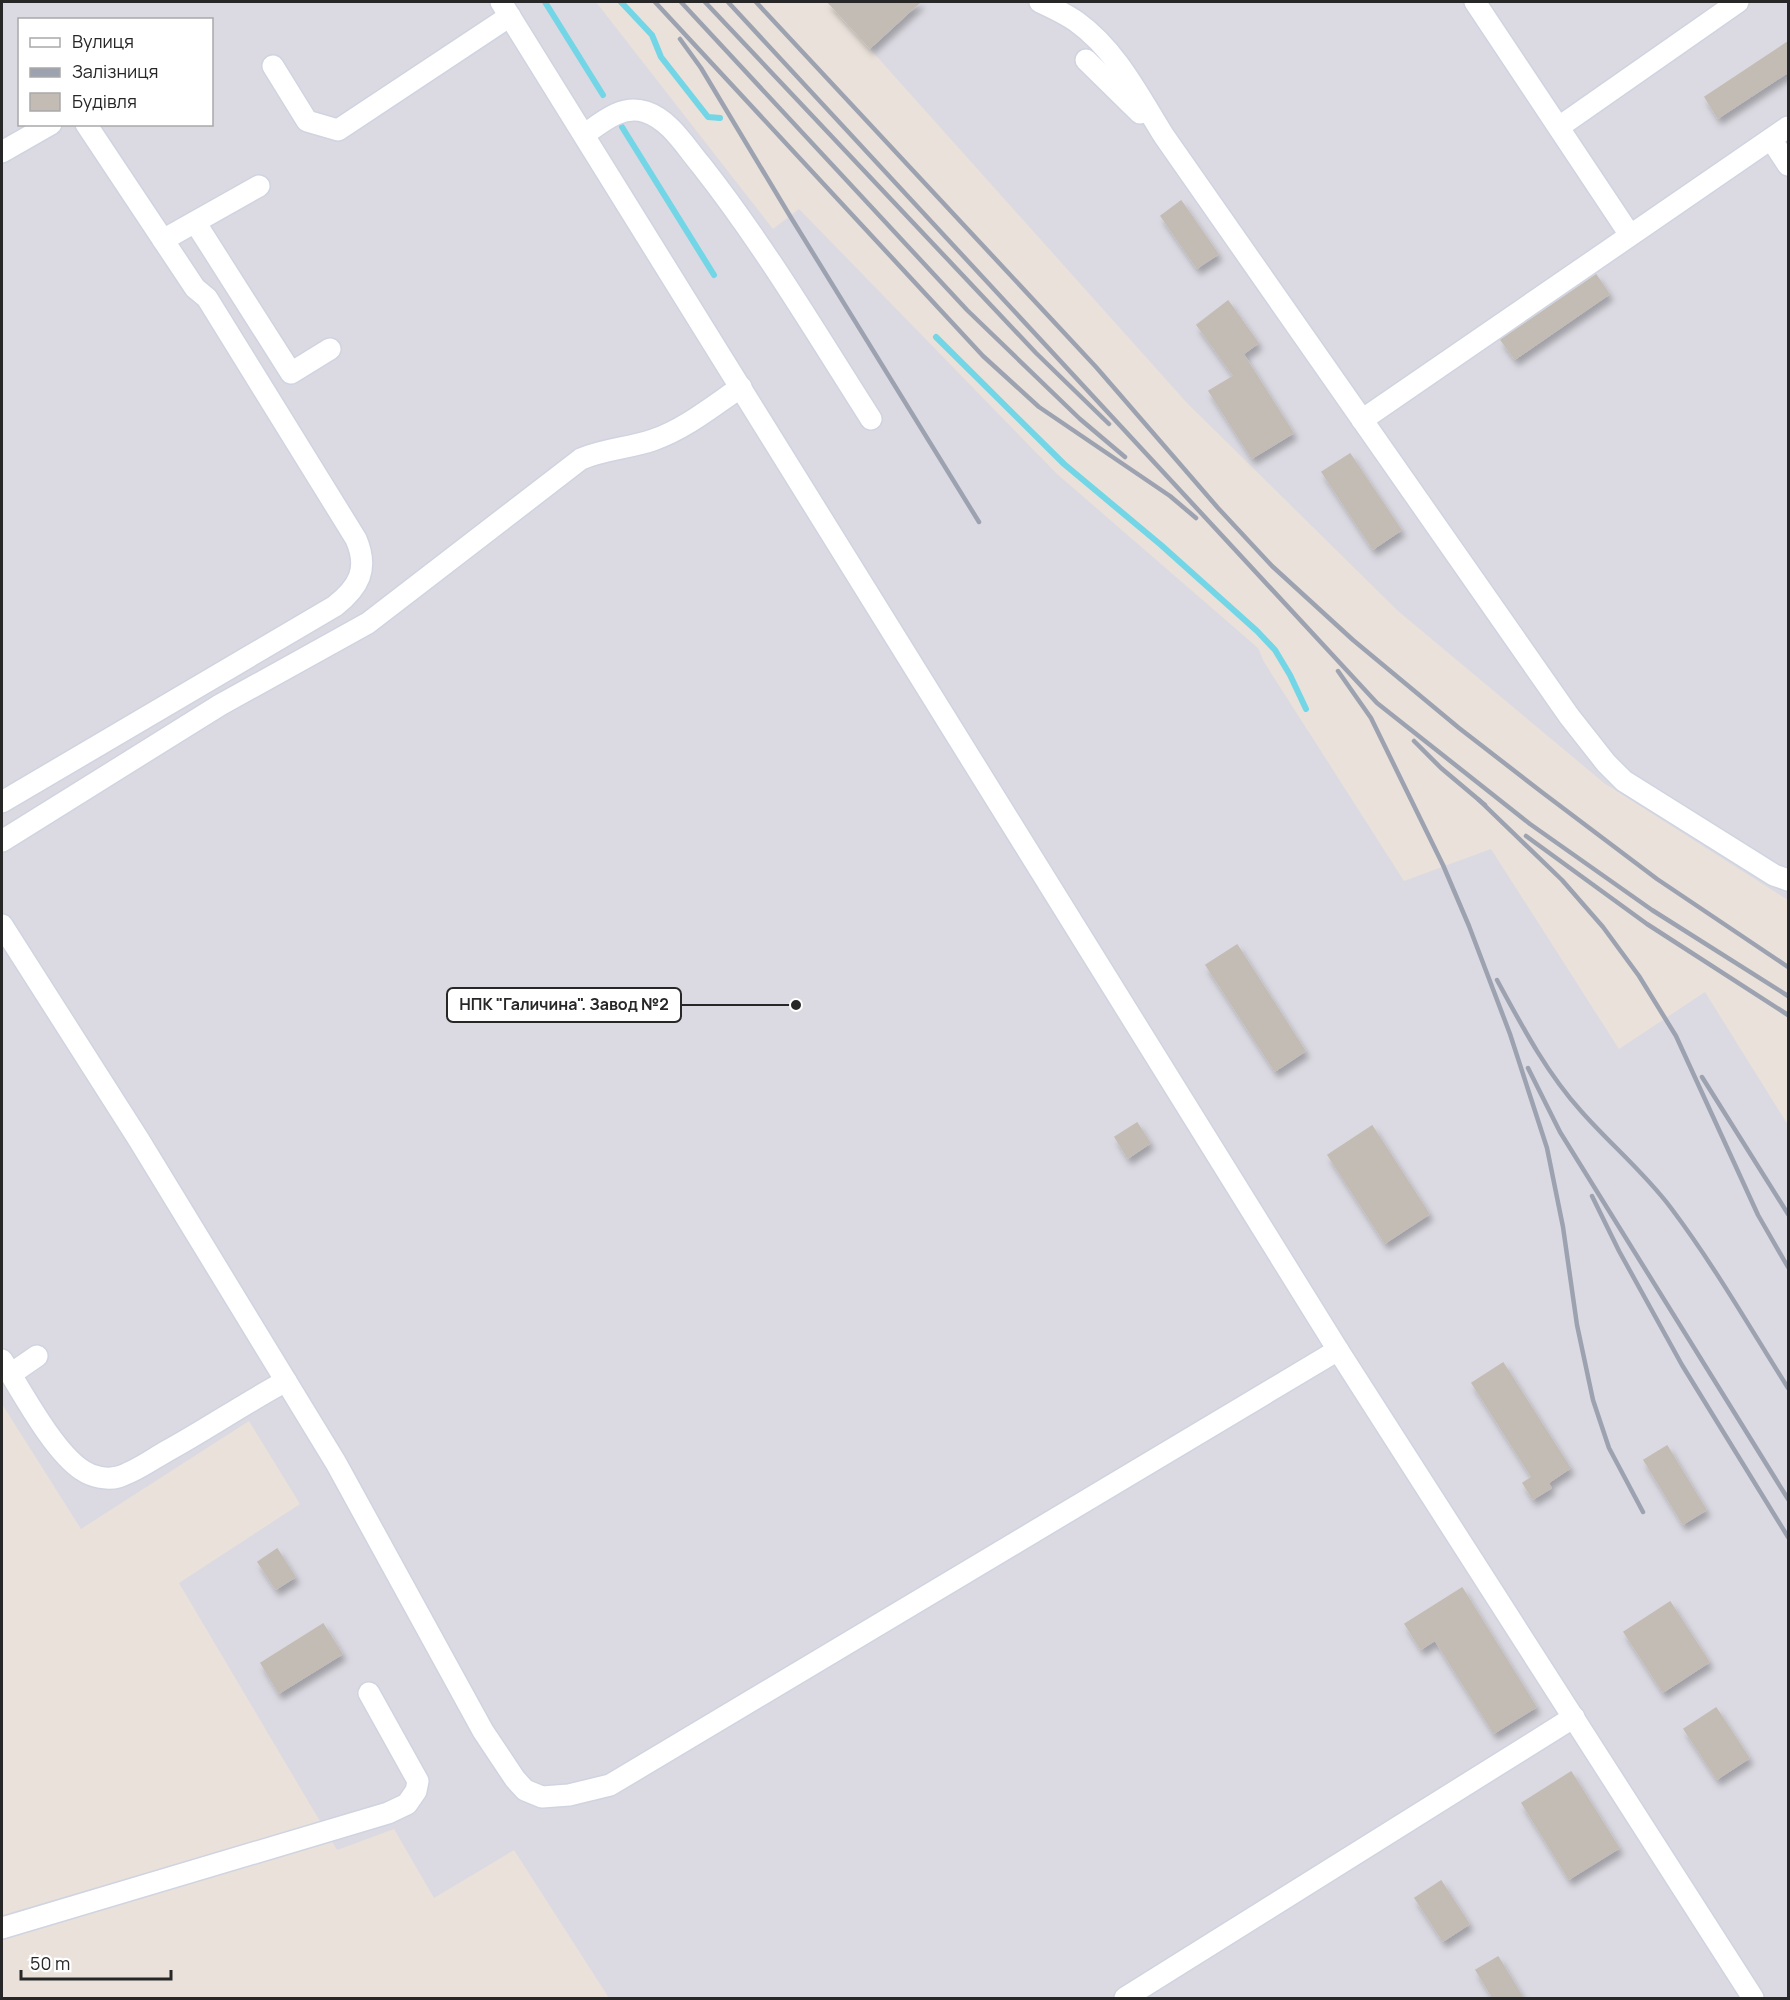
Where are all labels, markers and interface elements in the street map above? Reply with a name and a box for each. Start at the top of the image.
legend [18,18,213,126]
text: Вулиця [72,29,134,53]
text: Залізниця [72,59,158,83]
text: Будівля [72,89,137,113]
callout: НПК "Галичина". Завод №2 [447,988,681,1022]
text: НПК "Галичина". Завод №2 [459,993,669,1015]
scale bar [21,1943,171,1981]
text: 50 m [30,1951,70,1975]

